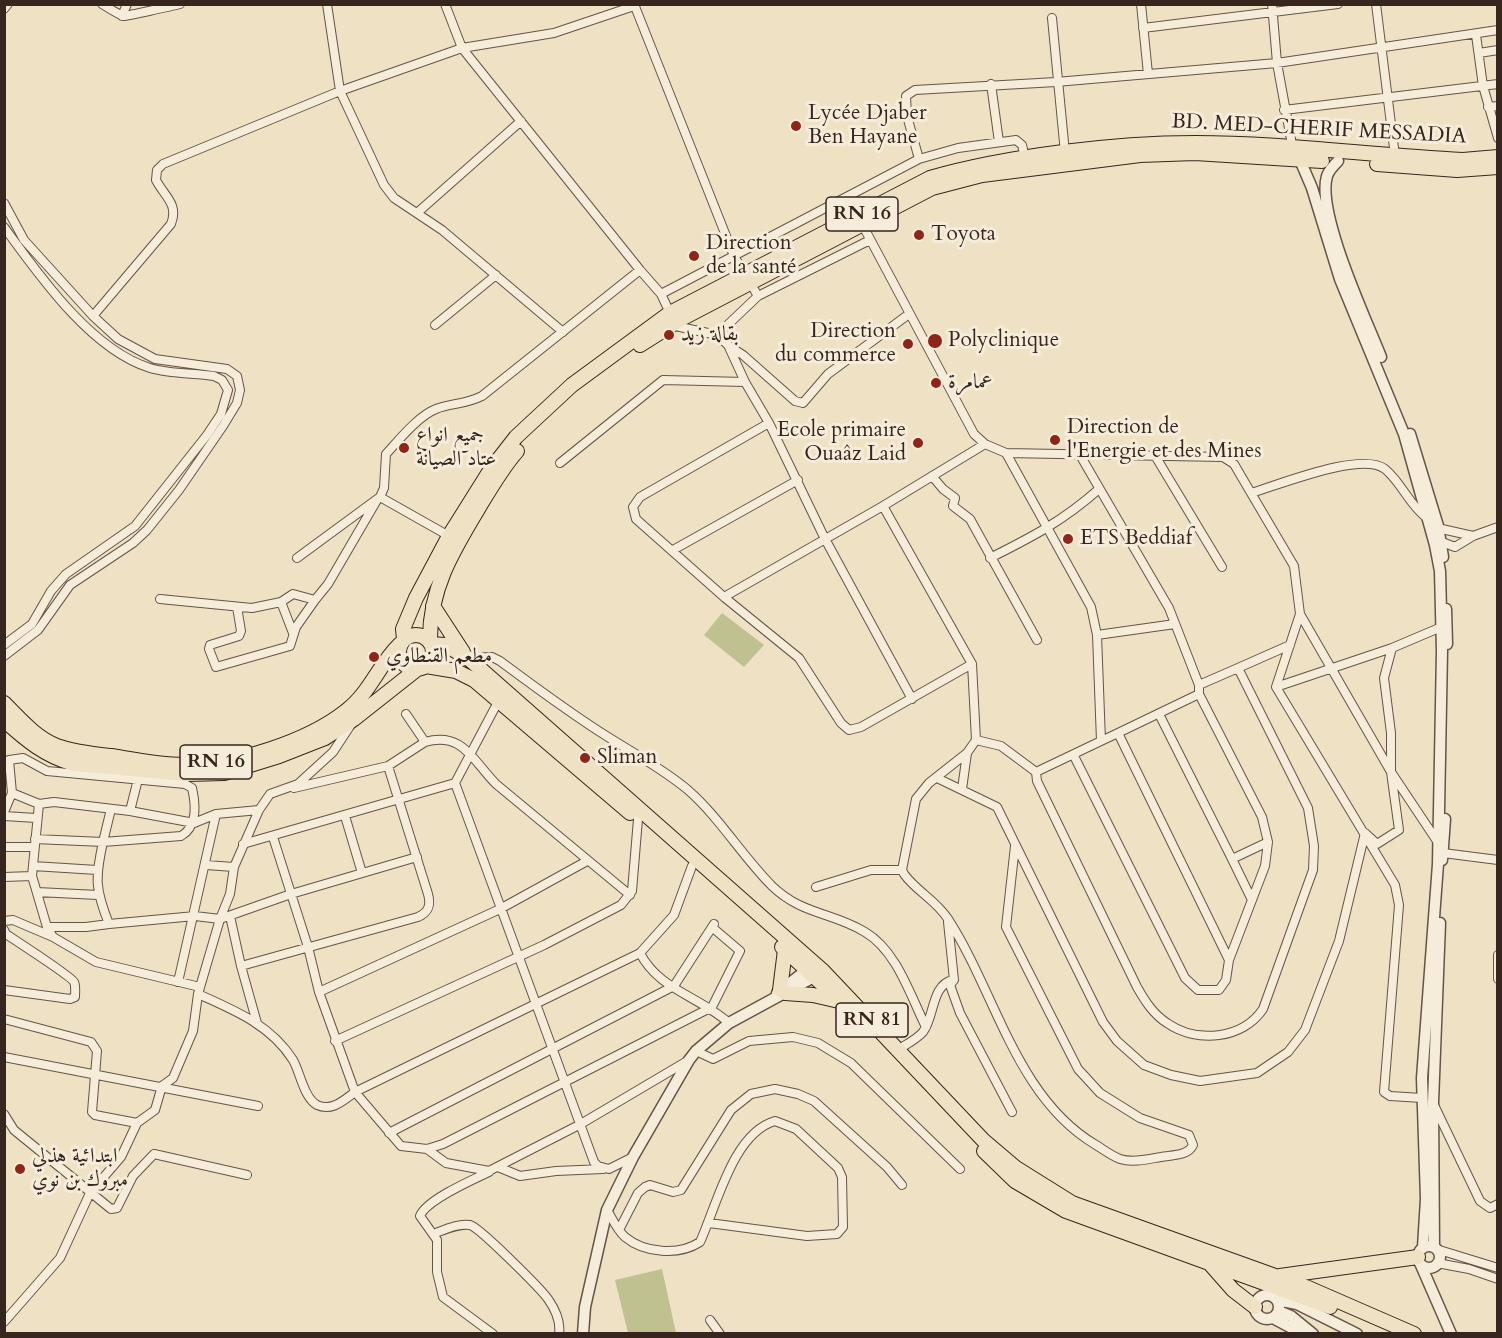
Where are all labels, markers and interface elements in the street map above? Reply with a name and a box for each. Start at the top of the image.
place label: Lycée Djaber Ben Hayane [808,101,927,151]
street label: BD. MED-CHERIF MESSADIA [1171,110,1467,150]
marker: Lycée Djaber Ben Hayane [789,119,803,133]
road number: RN 16 [826,197,898,231]
place label: Toyota [931,222,996,248]
marker: Toyota [912,228,926,242]
place label: Direction de la santé [706,231,797,281]
marker: Direction de la santé [687,249,701,263]
place label: Direction du commerce [775,319,896,369]
place label: بقالة زيد [681,322,739,348]
marker: بقالة زيد [662,328,676,342]
place label: Polyclinique [948,328,1059,354]
marker: Polyclinique [926,332,944,350]
marker: Direction du commerce [901,337,915,351]
place label: عمامرة [948,370,993,396]
marker: عمامرة [929,376,943,390]
place label: Direction de l'Energie et des Mines [1067,415,1261,465]
place label: Ecole primaire Ouaâz Laid [777,418,906,468]
place label: جميع انواع عتاد الصيانة [416,423,496,473]
marker: Direction de l'Energie et des Mines [1048,433,1062,447]
marker: Ecole primaire Ouaâz Laid [911,436,925,450]
marker: جميع انواع عتاد الصيانة [397,441,411,455]
place label: ETS Beddiaf [1080,526,1192,552]
marker: ETS Beddiaf [1061,532,1075,546]
place label: مطعم القنطاوي [386,644,492,670]
marker: مطعم القنطاوي [367,650,381,664]
road number: RN 16 [180,745,252,779]
place label: Sliman [597,745,658,771]
marker: Sliman [578,751,592,765]
road number: RN 81 [836,1003,908,1037]
place label: ابتدائية هذلي مبروك بن نوي [32,1144,128,1194]
marker: ابتدائية هذلي مبروك بن نوي [13,1162,27,1176]

